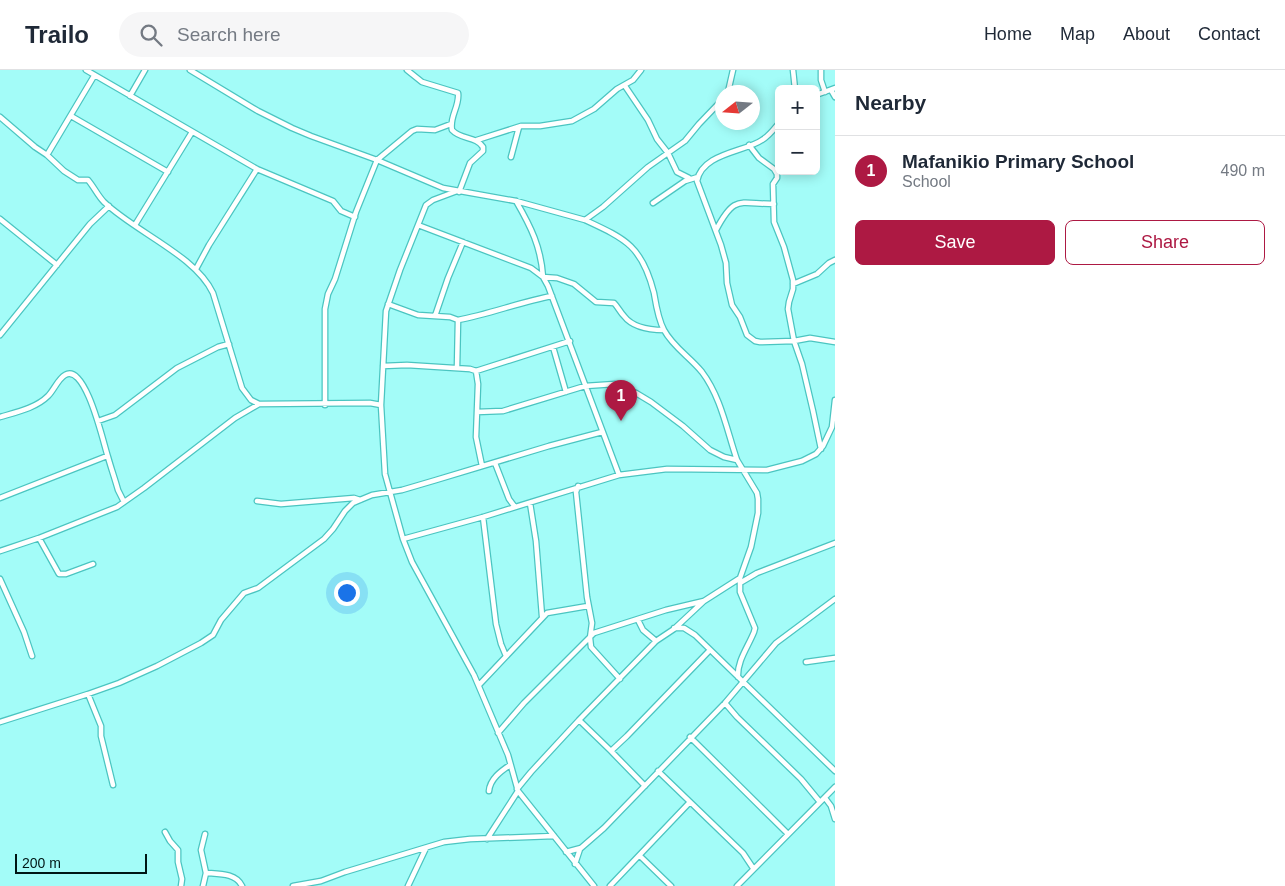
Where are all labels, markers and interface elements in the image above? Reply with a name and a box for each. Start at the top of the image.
search box [119,12,469,57]
text: Trailo [25,21,89,48]
icon: search [137,21,165,49]
text: Search here [177,24,281,45]
text: Home [984,24,1032,44]
text: Map [1060,24,1095,44]
text: About [1123,24,1170,44]
text: Contact [1198,24,1260,44]
north arrow [715,85,760,130]
map controls [775,85,820,175]
button: + [775,85,820,130]
text: Nearby [855,91,926,114]
button: − [775,130,820,175]
text: Mafanikio Primary School [902,151,1134,172]
text: 1 [867,162,875,179]
text: 490 m [1221,162,1265,179]
text: School [902,173,951,190]
button: Save [855,220,1055,265]
button: Share [1065,220,1265,265]
pin: 1 [605,380,637,421]
your location [334,580,360,606]
scale bar [15,851,148,874]
text: 200 m [22,855,61,871]

